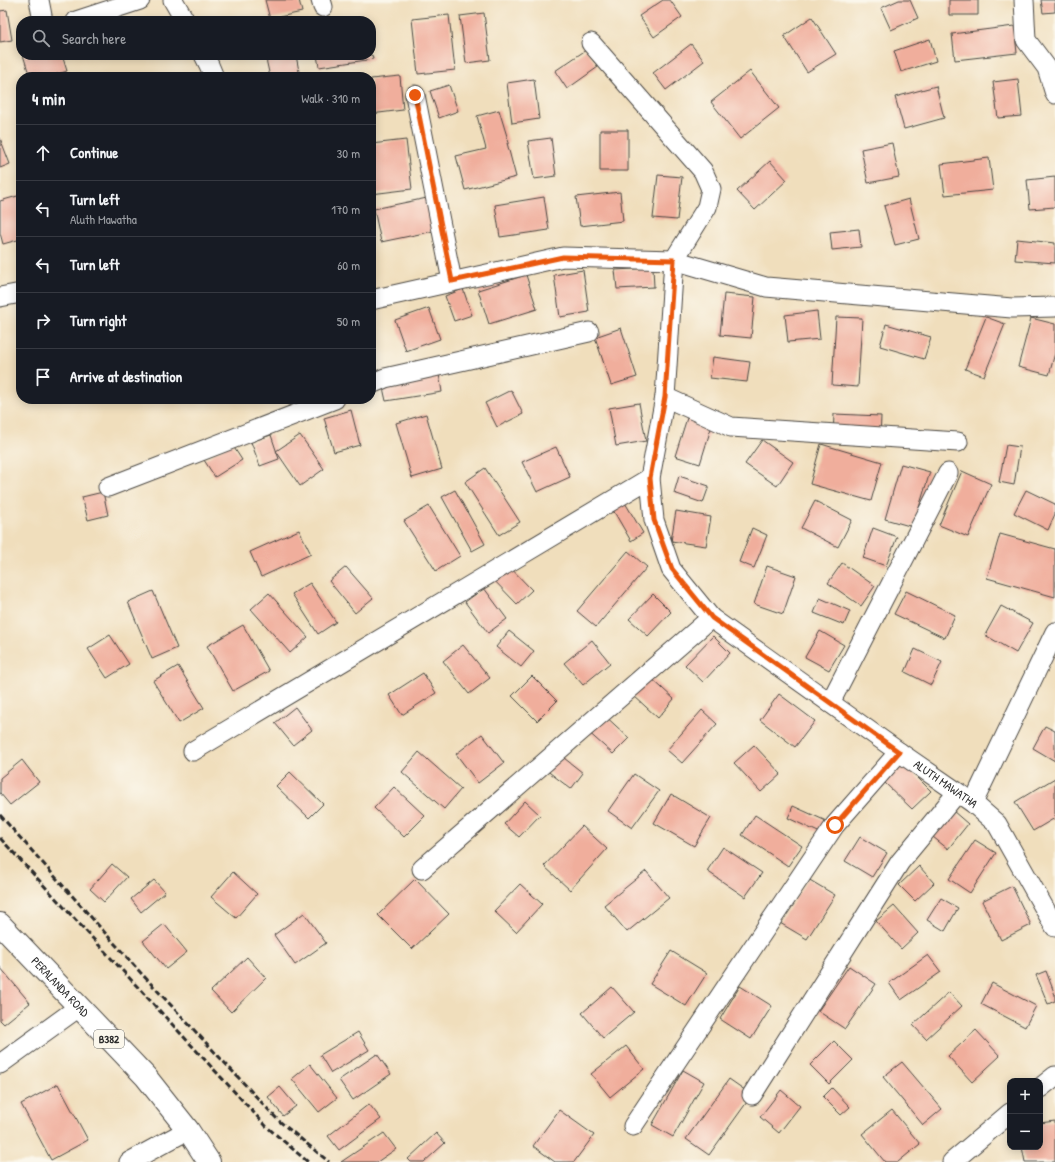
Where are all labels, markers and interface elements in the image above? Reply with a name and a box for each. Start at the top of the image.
search box [16,16,376,60]
icon: search [30,27,52,49]
text: Search here [62,28,126,49]
route end [406,86,424,104]
text: 4 min [32,87,65,110]
text: Walk · 310 m [301,89,360,107]
icon: ahead [32,142,54,164]
text: Continue [70,142,118,163]
text: 30 m [337,144,360,162]
text: Turn left [70,189,120,210]
icon: left [32,198,54,220]
text: 170 m [331,200,360,218]
text: Aluth Mawatha [70,210,137,228]
icon: left [32,254,54,276]
text: Turn left [70,254,120,275]
text: 60 m [337,256,360,274]
icon: right [32,310,54,332]
text: Turn right [70,310,126,331]
text: 50 m [337,312,360,330]
icon: arrive [32,366,54,388]
text: Arrive at destination [70,366,182,387]
street label: ALUTH MAWATHA [910,756,982,812]
route start [826,816,844,834]
street label: PERALANDA ROAD [28,953,93,1021]
road number: B382 [94,1030,124,1048]
map controls [1007,1078,1043,1150]
button: + [1007,1078,1043,1114]
button: − [1007,1114,1043,1150]

